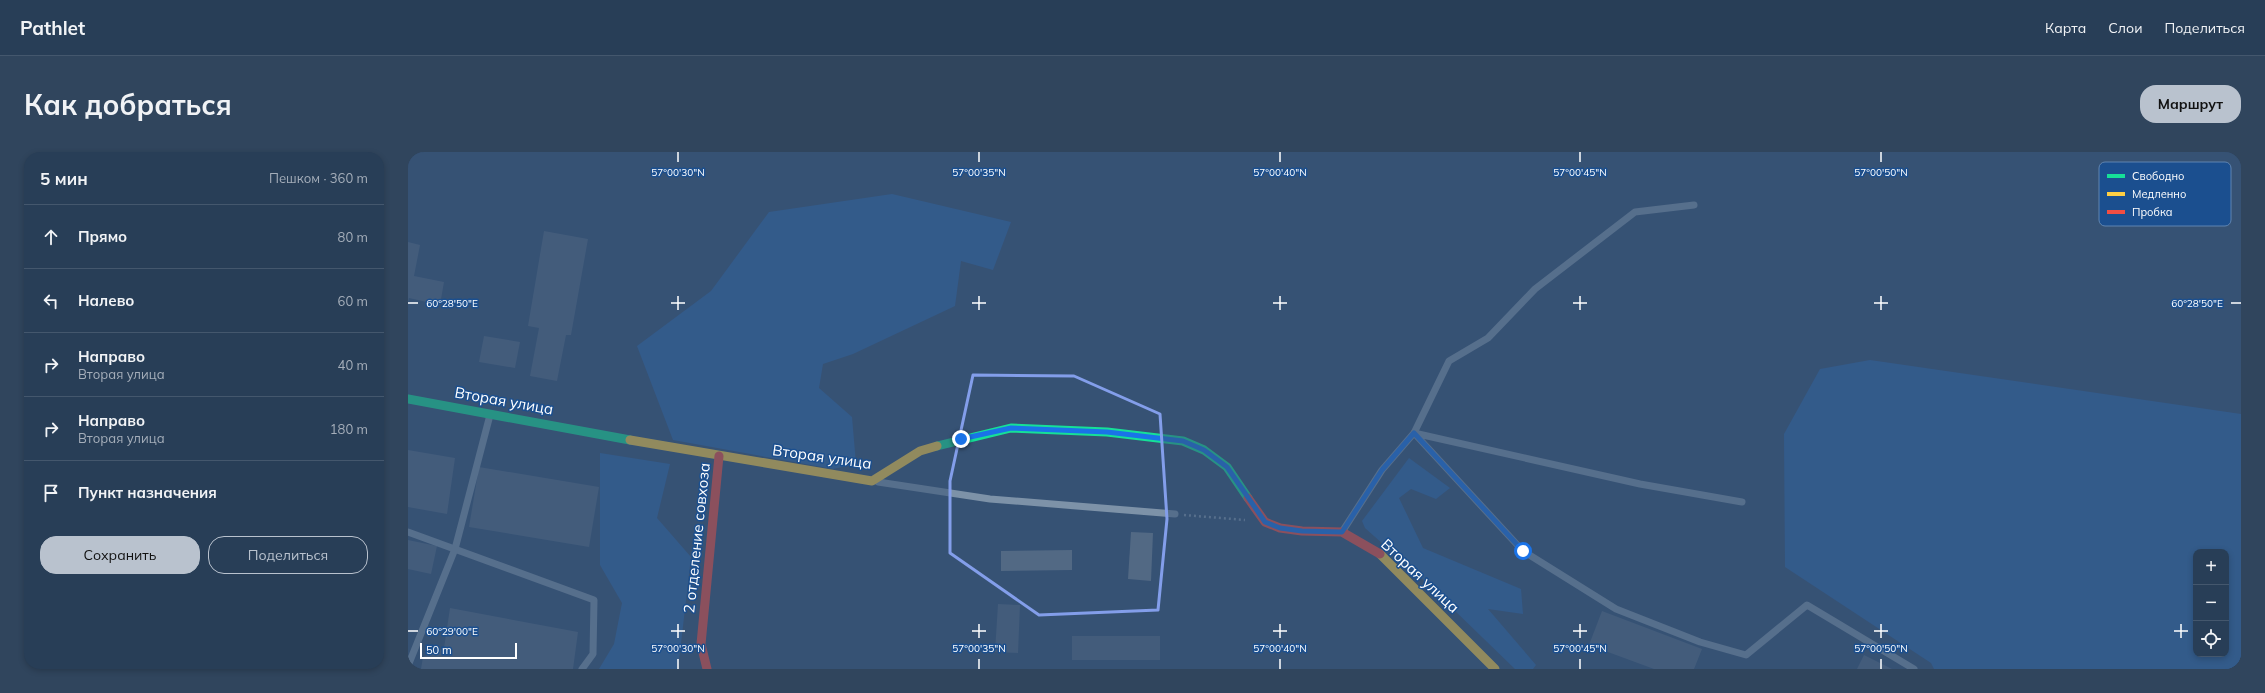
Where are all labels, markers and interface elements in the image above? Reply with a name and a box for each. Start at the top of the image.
text: Pathlet [20,16,85,40]
text: Карта [2045,19,2086,37]
text: Слои [2108,19,2143,37]
text: Поделиться [2165,19,2245,37]
button: Маршрут [2140,85,2241,123]
text: Как добраться [24,87,232,122]
legend [2099,162,2231,226]
text: 57°00'30"N [651,166,705,179]
text: 57°00'35"N [952,166,1006,179]
text: 57°00'40"N [1253,166,1307,179]
text: 57°00'45"N [1553,166,1607,179]
text: 57°00'50"N [1854,166,1908,179]
text: 5 мин [40,168,88,189]
text: Свободно [2132,169,2185,183]
text: Пешком · 360 m [269,170,368,186]
text: Медленно [2132,187,2186,201]
text: Пробка [2132,205,2173,219]
icon: ahead [40,226,62,248]
text: Прямо [78,227,127,246]
text: 80 m [338,229,368,245]
icon: left [40,290,62,312]
text: Налево [78,291,134,310]
text: 60 m [338,293,368,309]
text: 60°28'50"E [426,297,478,310]
text: 60°28'50"E [2171,297,2223,310]
text: Направо [78,347,145,366]
icon: right [40,354,62,376]
text: 40 m [338,357,368,373]
text: Вторая улица [78,366,165,382]
street label: Вторая улица [453,382,555,419]
text: Направо [78,411,145,430]
icon: right [40,418,62,440]
text: 180 m [330,421,368,437]
text: Вторая улица [78,430,165,446]
route end [952,430,970,448]
street label: Вторая улица [771,440,873,473]
street label: 2 отделение совхоза [679,462,714,614]
icon: arrive [40,482,62,504]
text: Пункт назначения [78,483,217,502]
street label: Вторая улица [1377,535,1463,617]
button: Сохранить [40,536,200,574]
button: Поделиться [208,536,368,574]
route start [1514,542,1532,560]
map controls [2193,549,2229,657]
button: + [2193,549,2229,585]
button: − [2193,585,2229,621]
button: locate [2193,621,2229,657]
text: 60°29'00"E [426,625,478,638]
scale bar [420,641,517,660]
text: 57°00'30"N [651,642,705,655]
text: 57°00'35"N [952,642,1006,655]
text: 57°00'40"N [1253,642,1307,655]
text: 57°00'45"N [1553,642,1607,655]
text: 57°00'50"N [1854,642,1908,655]
text: 50 m [426,643,452,657]

